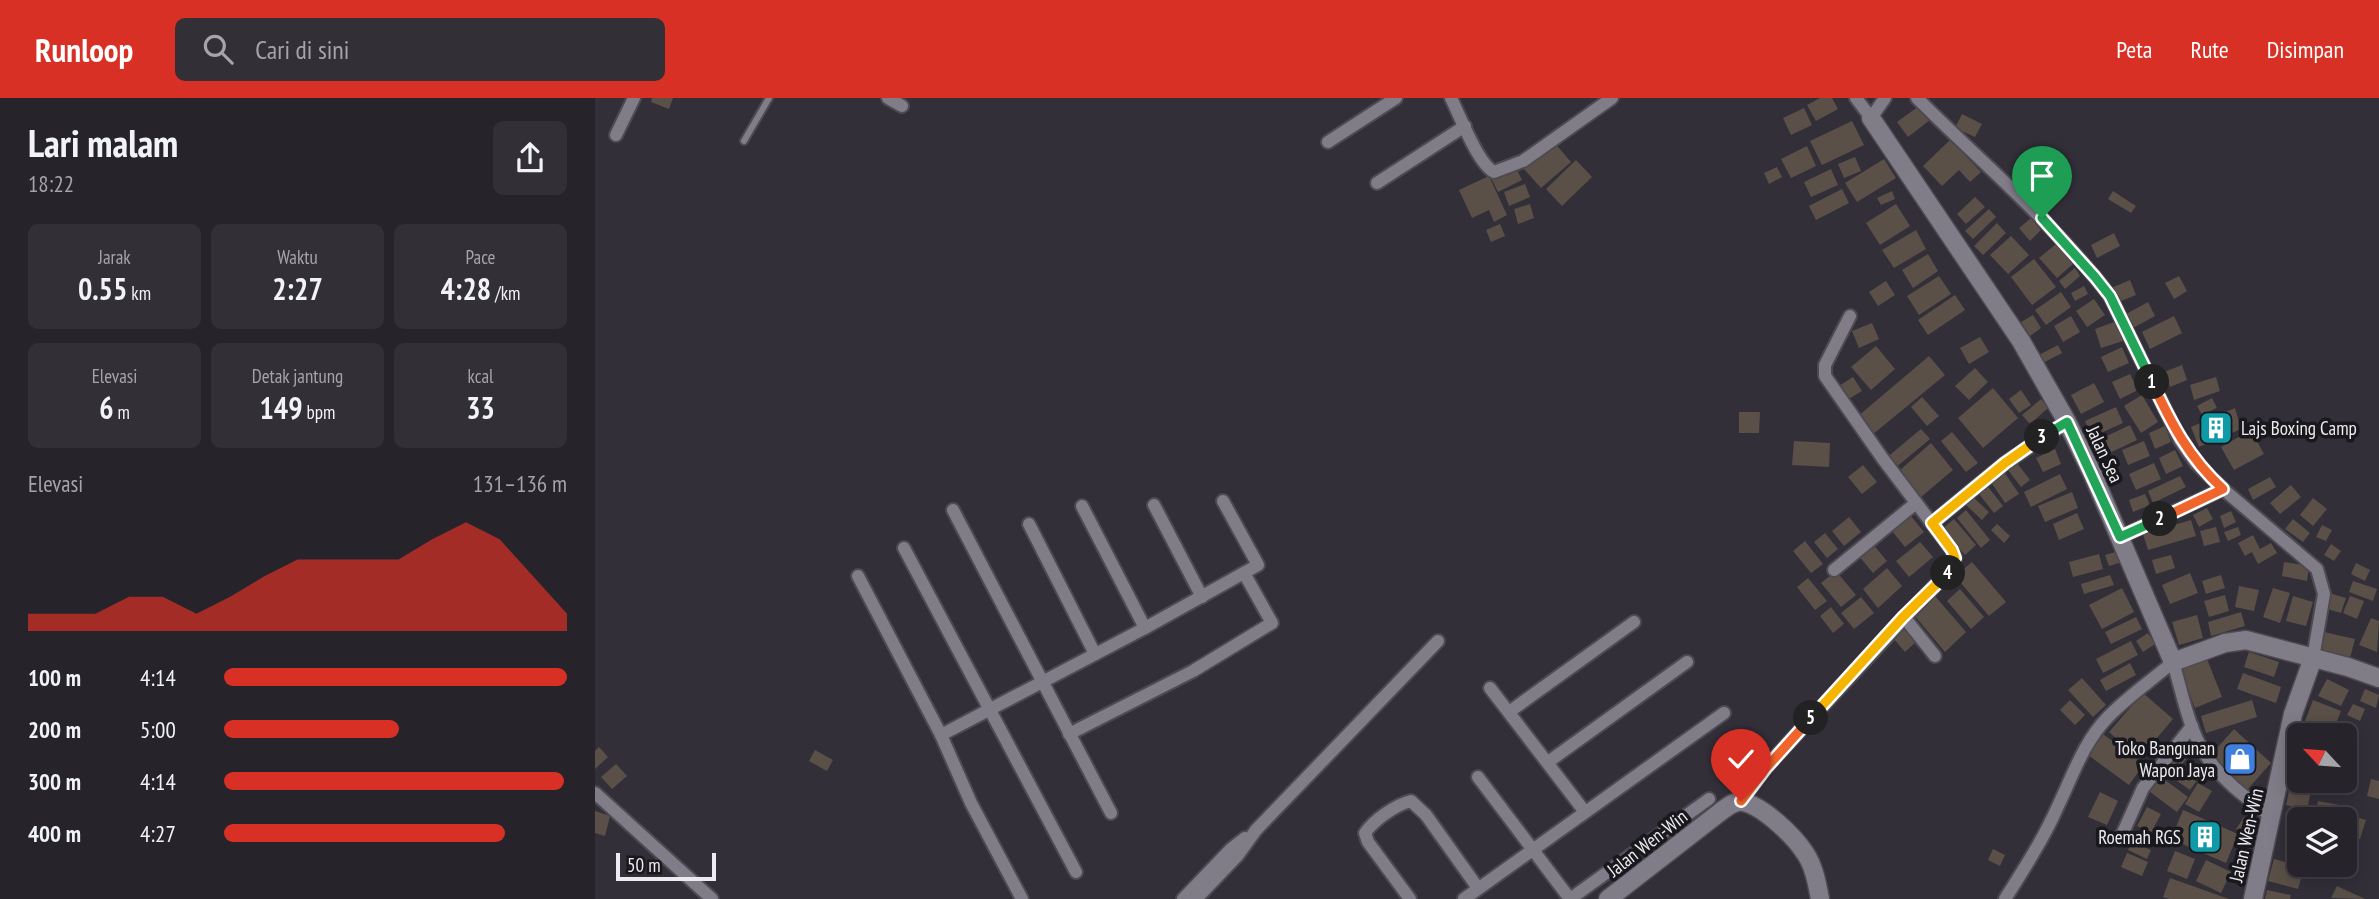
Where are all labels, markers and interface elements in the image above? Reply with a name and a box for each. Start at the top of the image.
search box [175,18,665,81]
text: Runloop [35,28,133,71]
icon: search [199,30,237,68]
text: Cari di sini [255,33,349,66]
text: Peta [2116,34,2152,65]
text: Rute [2190,34,2229,65]
text: Disimpan [2267,34,2344,65]
text: Lari malam [28,118,178,167]
button: share [493,121,567,195]
pin [2012,146,2072,218]
icon: arrive [2023,157,2061,195]
text: 18:22 [28,169,74,198]
text: Jarak [98,245,131,269]
text: Waktu [277,245,318,269]
text: Pace [466,245,495,269]
text: 0.55 [78,269,127,308]
text: 2:27 [272,269,323,308]
text: 4:28 [441,269,491,308]
text: km [127,281,151,305]
text: /km [491,281,520,305]
text: Elevasi [92,364,137,388]
text: Detak jantung [252,364,343,388]
text: kcal [468,364,493,388]
pin: 1 [2135,364,2169,400]
text: 1 [2147,369,2156,393]
text: 6 [99,388,113,427]
text: 149 [260,388,303,427]
text: 33 [466,388,495,427]
text: m [113,400,130,424]
text: bpm [303,400,335,424]
building icon: Lajs Boxing Camp [2197,409,2235,447]
place label: Lajs Boxing Camp [2241,416,2357,440]
pin: 3 [2025,420,2059,454]
street label: Jalan Sea [2081,421,2129,486]
text: 3 [2037,424,2046,448]
text: Elevasi [28,469,83,498]
text: 131–136 m [473,469,567,498]
pin: 2 [2143,502,2177,536]
text: 2 [2155,506,2164,530]
pin: 4 [1931,556,1965,590]
text: 4 [1943,560,1952,584]
text: 100 m [28,663,81,692]
text: 4:14 [140,663,176,692]
pin: 5 [1793,700,1829,736]
text: 5 [1806,705,1815,729]
text: 200 m [28,715,81,744]
text: 5:00 [140,715,176,744]
north arrow [2287,723,2357,793]
map controls [2287,723,2357,877]
pin [1711,729,1771,801]
place label: Toko Bangunan Wapon Jaya [2115,736,2215,782]
icon: check [1722,740,1760,778]
shop icon: Toko Bangunan Wapon Jaya [2221,740,2259,778]
text: 300 m [28,767,81,796]
text: 4:14 [140,767,176,796]
street label: Jalan Wen-Win [2223,786,2268,885]
street label: Jalan Wen-Win [1601,804,1692,882]
button: layers [2287,807,2357,877]
building icon: Roemah RGS [2186,818,2224,856]
text: 400 m [28,819,81,848]
text: 4:27 [140,819,176,848]
place label: Roemah RGS [2098,825,2181,849]
scale bar [616,850,716,882]
text: 50 m [627,853,661,877]

